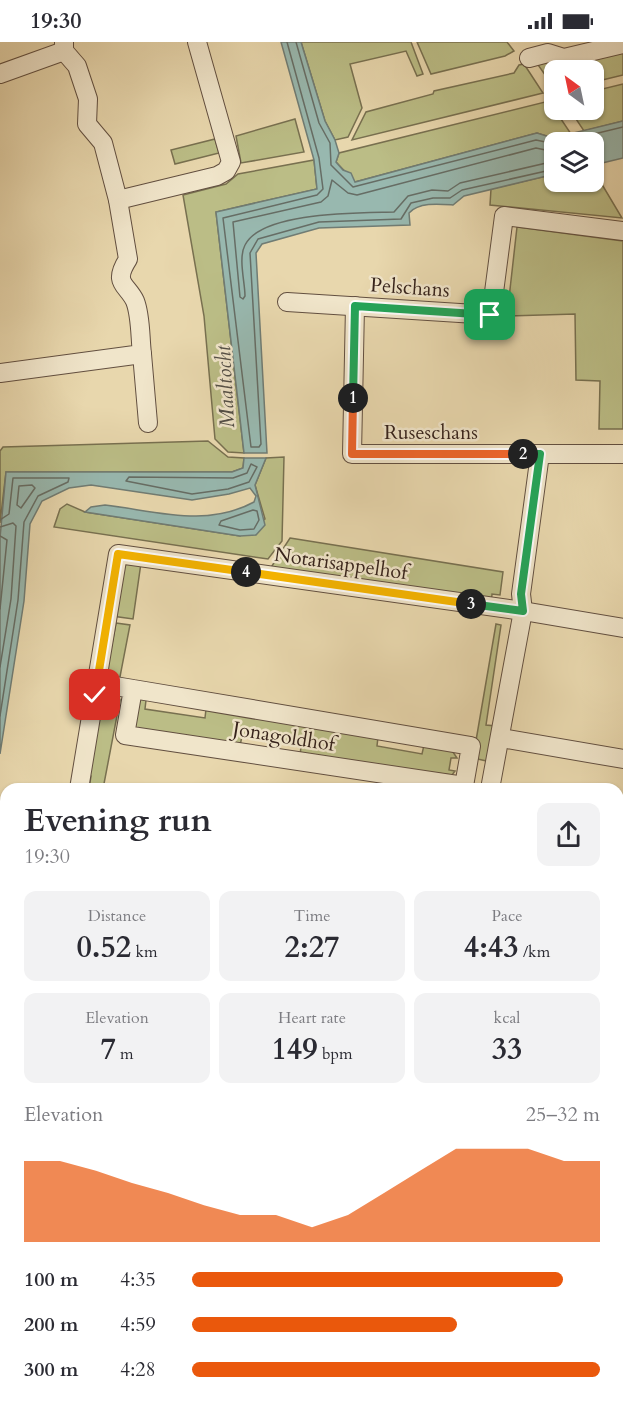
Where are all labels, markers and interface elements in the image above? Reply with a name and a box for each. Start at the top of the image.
text: 19:30 [30,6,81,36]
north arrow [544,60,604,120]
map controls [544,60,604,192]
button: layers [544,132,604,192]
street label: Pelschans [369,271,451,304]
pin [464,289,515,340]
icon: arrive [473,298,506,331]
water label: Maaltocht [209,344,242,429]
pin: 1 [338,383,368,413]
text: 1 [349,387,357,409]
street label: Ruseschans [384,419,478,446]
pin: 2 [508,439,538,469]
text: 2 [519,443,527,465]
street label: Notarisappelhof [272,541,412,587]
pin: 4 [231,557,261,587]
text: 4 [242,561,250,583]
pin: 3 [456,589,486,619]
text: 3 [467,593,475,615]
pin [69,669,120,720]
icon: check [78,678,111,711]
street label: Jonagoldhof [228,715,340,758]
text: Evening run [24,798,212,843]
button: share [537,803,600,866]
text: 19:30 [24,843,70,870]
text: Distance [88,905,146,927]
text: Time [293,905,331,927]
text: Pace [492,905,522,927]
text: 0.52 [76,927,131,968]
text: 2:27 [285,927,339,968]
text: 4:43 [464,927,519,968]
text: km [131,941,158,963]
text: /km [519,941,550,963]
text: Elevation [85,1007,149,1029]
text: Heart rate [278,1007,346,1029]
text: kcal [494,1007,520,1029]
text: 7 [100,1029,116,1070]
text: 149 [271,1029,318,1070]
text: 33 [492,1029,522,1070]
text: m [116,1043,134,1065]
text: bpm [318,1043,353,1065]
text: Elevation [24,1101,103,1128]
text: 25–32 m [526,1101,600,1128]
text: 100 m [24,1266,79,1293]
text: 4:35 [120,1266,156,1293]
text: 200 m [24,1311,79,1338]
text: 4:59 [120,1311,156,1338]
text: 300 m [24,1356,79,1383]
text: 4:28 [120,1356,156,1383]

